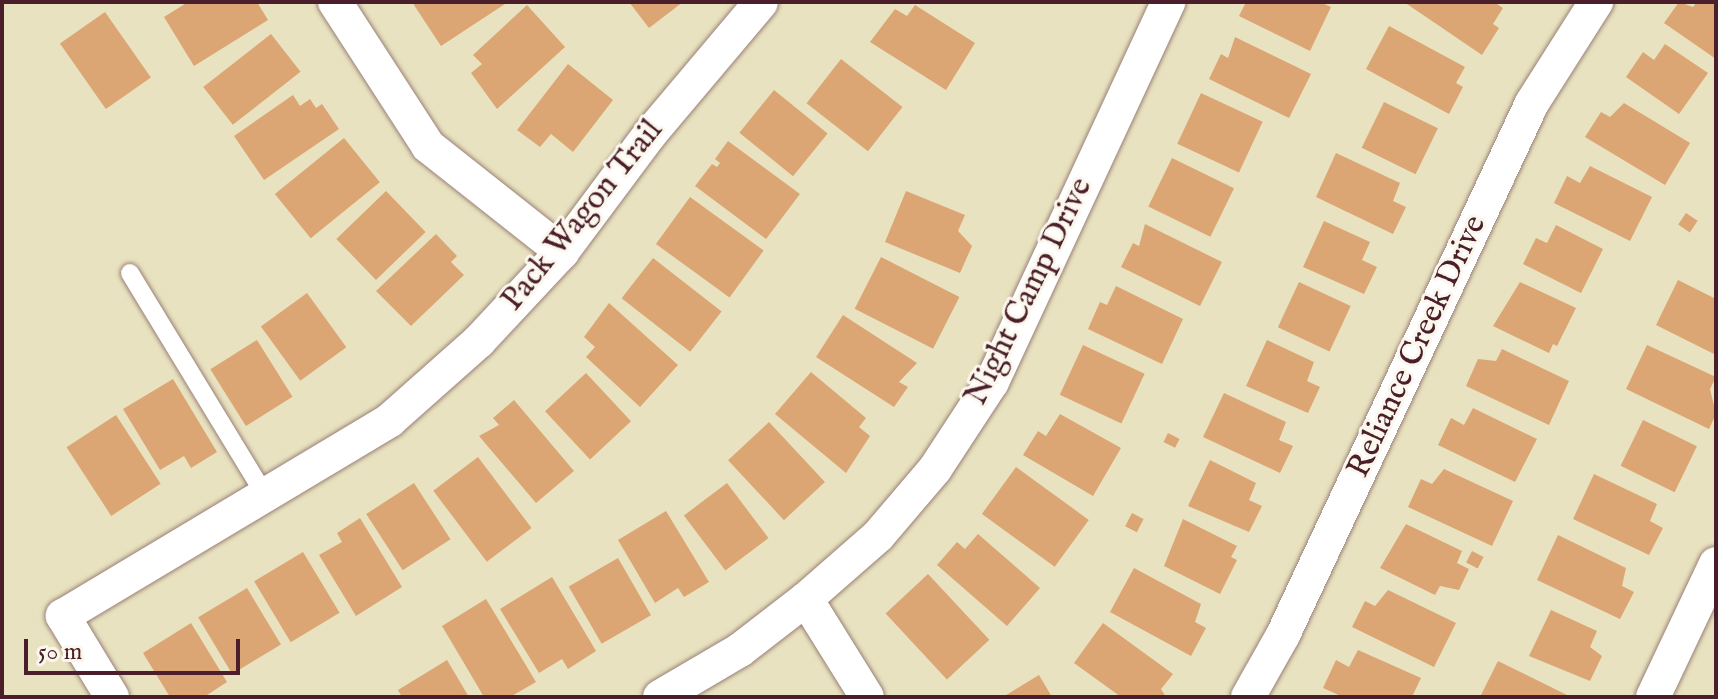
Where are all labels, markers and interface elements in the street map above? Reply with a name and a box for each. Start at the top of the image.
street label: Pack Wagon Trail [494,113,672,319]
street label: Night Camp Drive [958,172,1102,412]
street label: Reliance Creek Drive [1340,210,1496,484]
scale bar [28,623,244,673]
text: 50 m [38,637,82,668]

